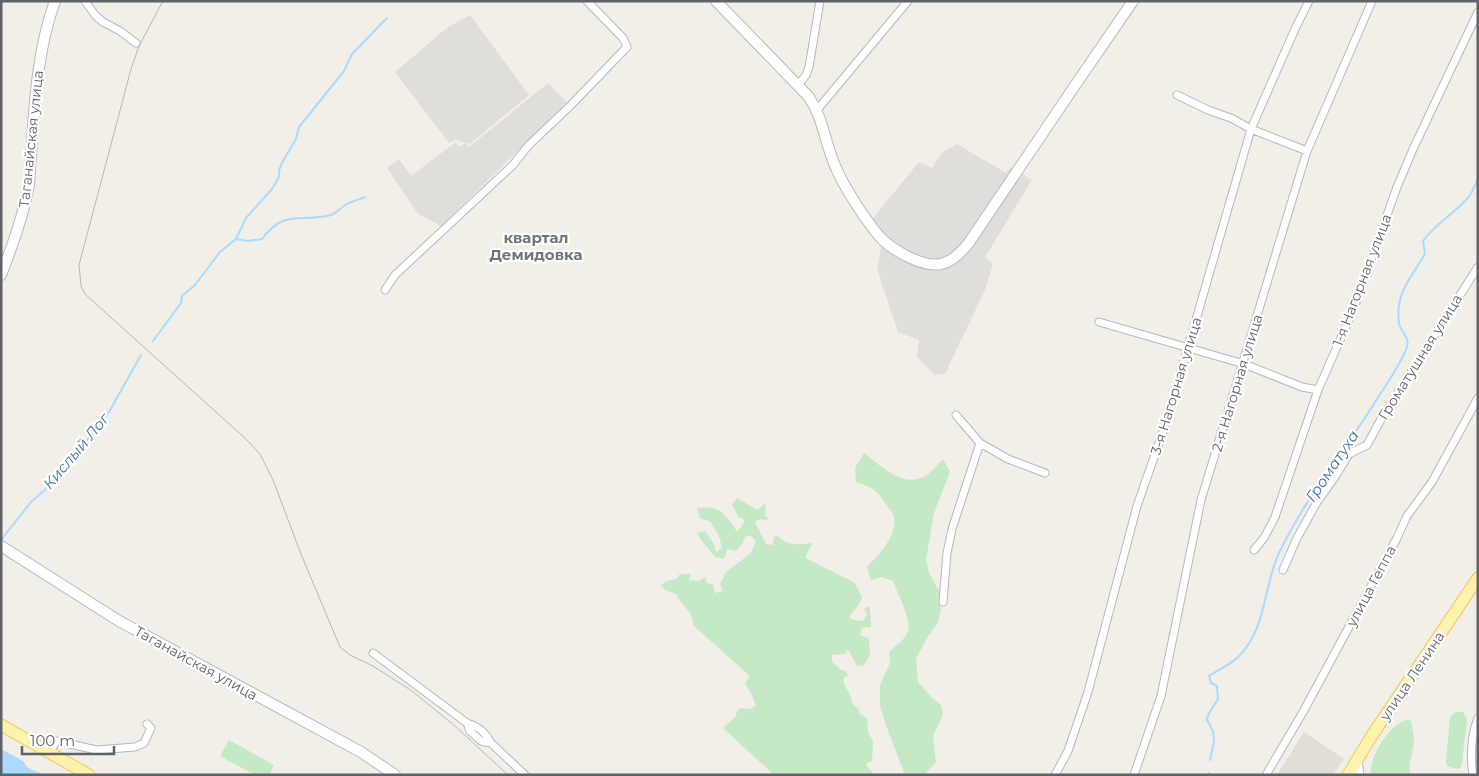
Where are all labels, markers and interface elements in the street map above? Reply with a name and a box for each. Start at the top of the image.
street label: Таганайская улица [15,69,47,209]
street label: 1-я Нагорная улица [1328,211,1396,349]
district label: квартал Демидовка [489,228,583,264]
street label: Громатушная улица [1374,291,1466,423]
street label: 2-я Нагорная улица [1207,312,1267,454]
street label: 3-я Нагорная улица [1146,315,1206,457]
water label: Кислый Лог [39,409,114,493]
water label: Громатуха [1301,427,1363,505]
street label: улица Геппа [1342,542,1400,631]
street label: Таганайская улица [131,622,261,704]
street label: улица Ленина [1375,628,1448,725]
scale bar [22,724,115,756]
text: 100 m [30,731,75,750]

